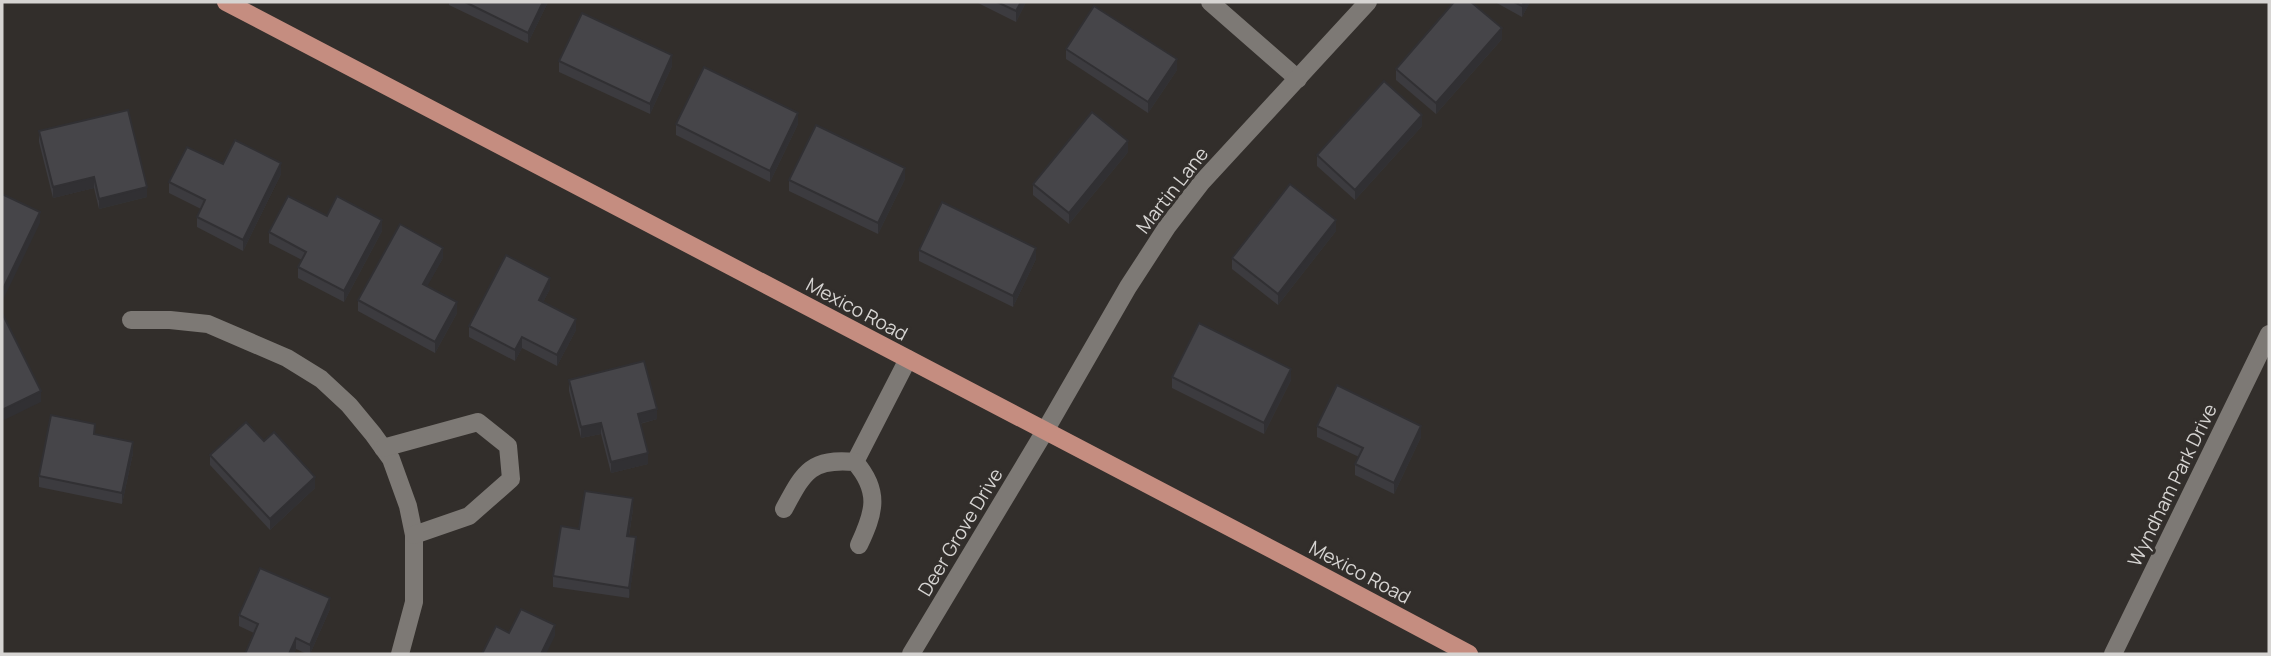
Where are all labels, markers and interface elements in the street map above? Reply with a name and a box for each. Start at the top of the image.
street label: Martin Lane [1130,141,1214,239]
street label: Mexico Road [802,271,912,347]
street label: Wyndham Park Drive [2121,399,2223,571]
street label: Deer Grove Drive [911,463,1009,601]
street label: Mexico Road [1305,534,1415,610]

